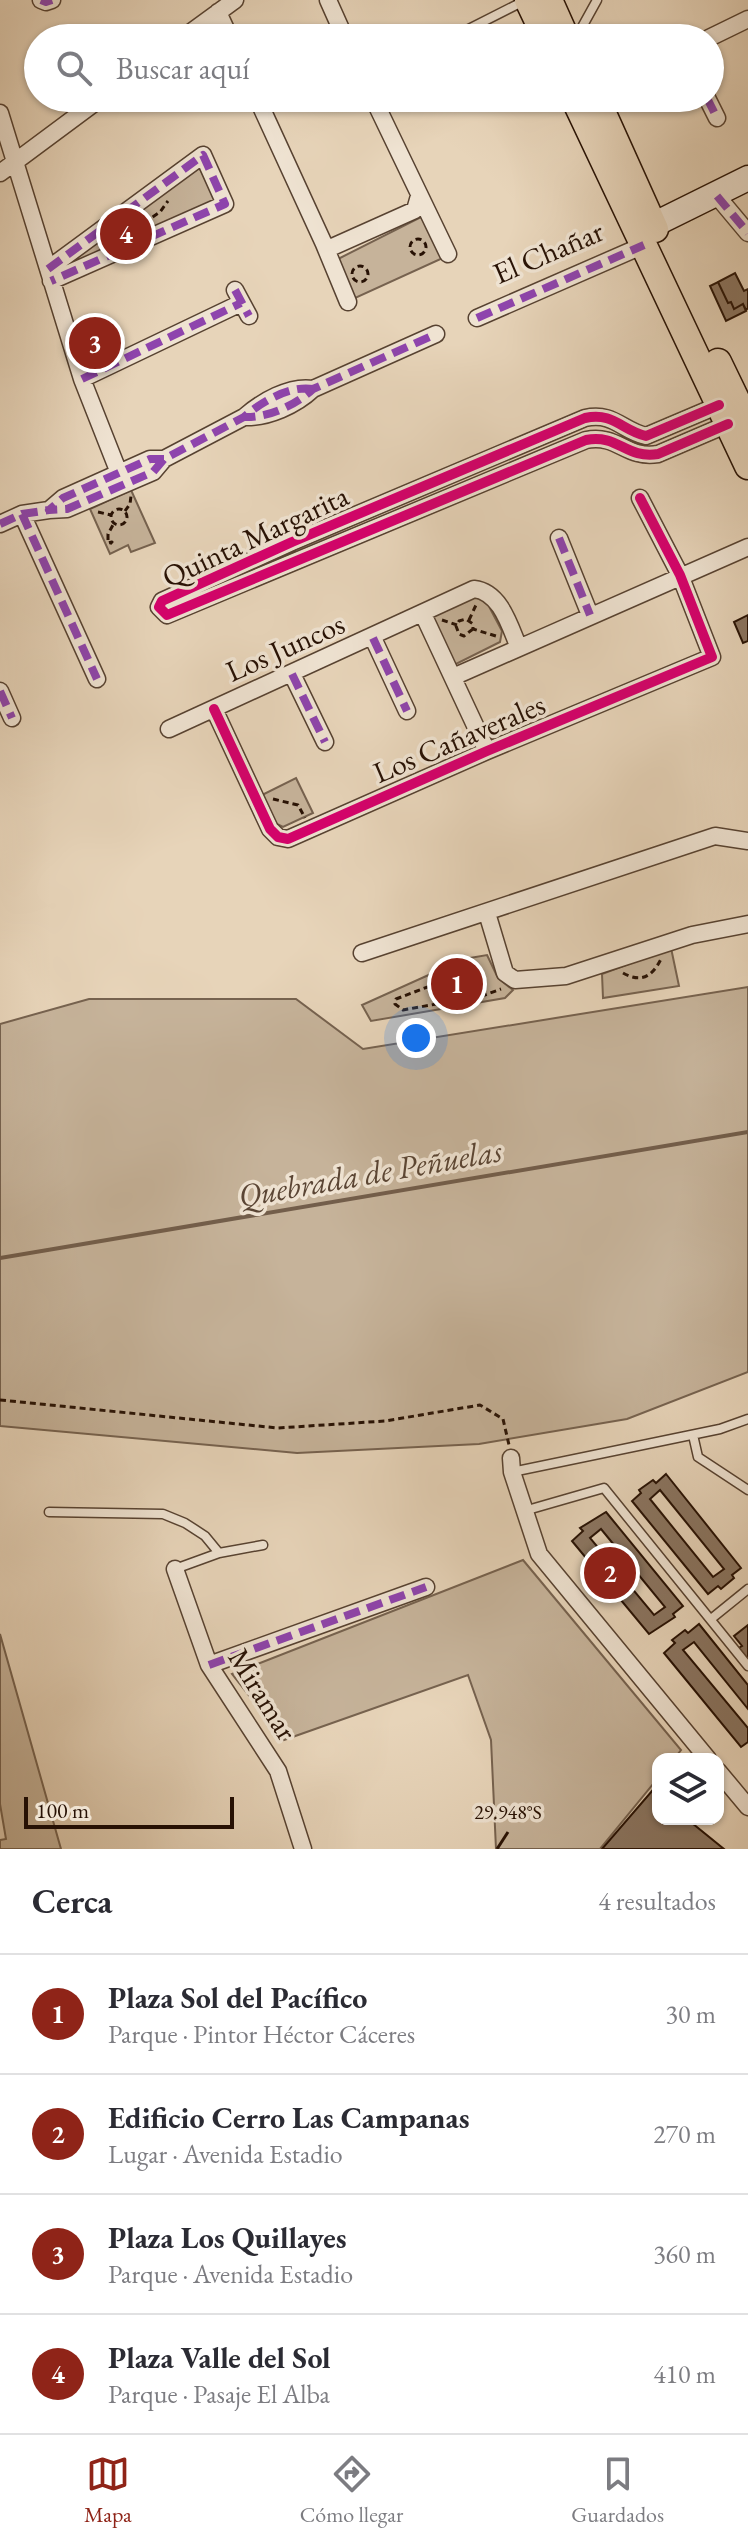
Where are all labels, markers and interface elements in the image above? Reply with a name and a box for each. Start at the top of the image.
search box [24,24,724,112]
icon: search [52,46,96,90]
text: Buscar aquí [116,49,250,88]
pin: 4 [100,204,152,264]
street label: El Chañar [487,211,609,293]
pin: 3 [69,313,121,373]
street label: Quinta Margarita [155,476,355,596]
street label: Los Juncos [219,604,351,690]
street label: Los Cañaverales [367,684,551,792]
pin: 1 [431,954,483,1014]
your location [396,1018,436,1058]
water label: Quebrada de Peñuelas [235,1129,505,1217]
pin: 2 [584,1543,636,1603]
street label: Miramar [220,1641,306,1747]
map controls [652,1753,724,1825]
button: layers [652,1753,724,1825]
scale bar [24,1793,234,1829]
text: 100 m [36,1796,89,1825]
text: 29.948°S [474,1799,542,1825]
text: Cerca [32,1879,112,1923]
text: 4 resultados [598,1884,716,1918]
text: Plaza Sol del Pacífico [108,1978,367,2017]
text: 1 [51,1997,65,2031]
text: 30 m [666,1997,716,2031]
text: Parque · Pintor Héctor Cáceres [108,2017,415,2051]
text: Edificio Cerro Las Campanas [108,2098,469,2137]
text: 2 [51,2117,65,2151]
text: 270 m [653,2117,716,2151]
text: Lugar · Avenida Estadio [108,2137,343,2171]
text: Plaza Los Quillayes [108,2218,347,2257]
text: 3 [51,2237,65,2271]
text: 360 m [653,2237,716,2271]
text: Parque · Avenida Estadio [108,2257,353,2291]
text: Plaza Valle del Sol [108,2338,331,2377]
text: 4 [51,2357,65,2391]
text: 410 m [653,2357,716,2391]
text: Parque · Pasaje El Alba [108,2377,330,2411]
tab: Mapa [84,2452,132,2529]
tab: Cómo llegar [300,2452,403,2529]
tab: Guardados [571,2452,664,2529]

